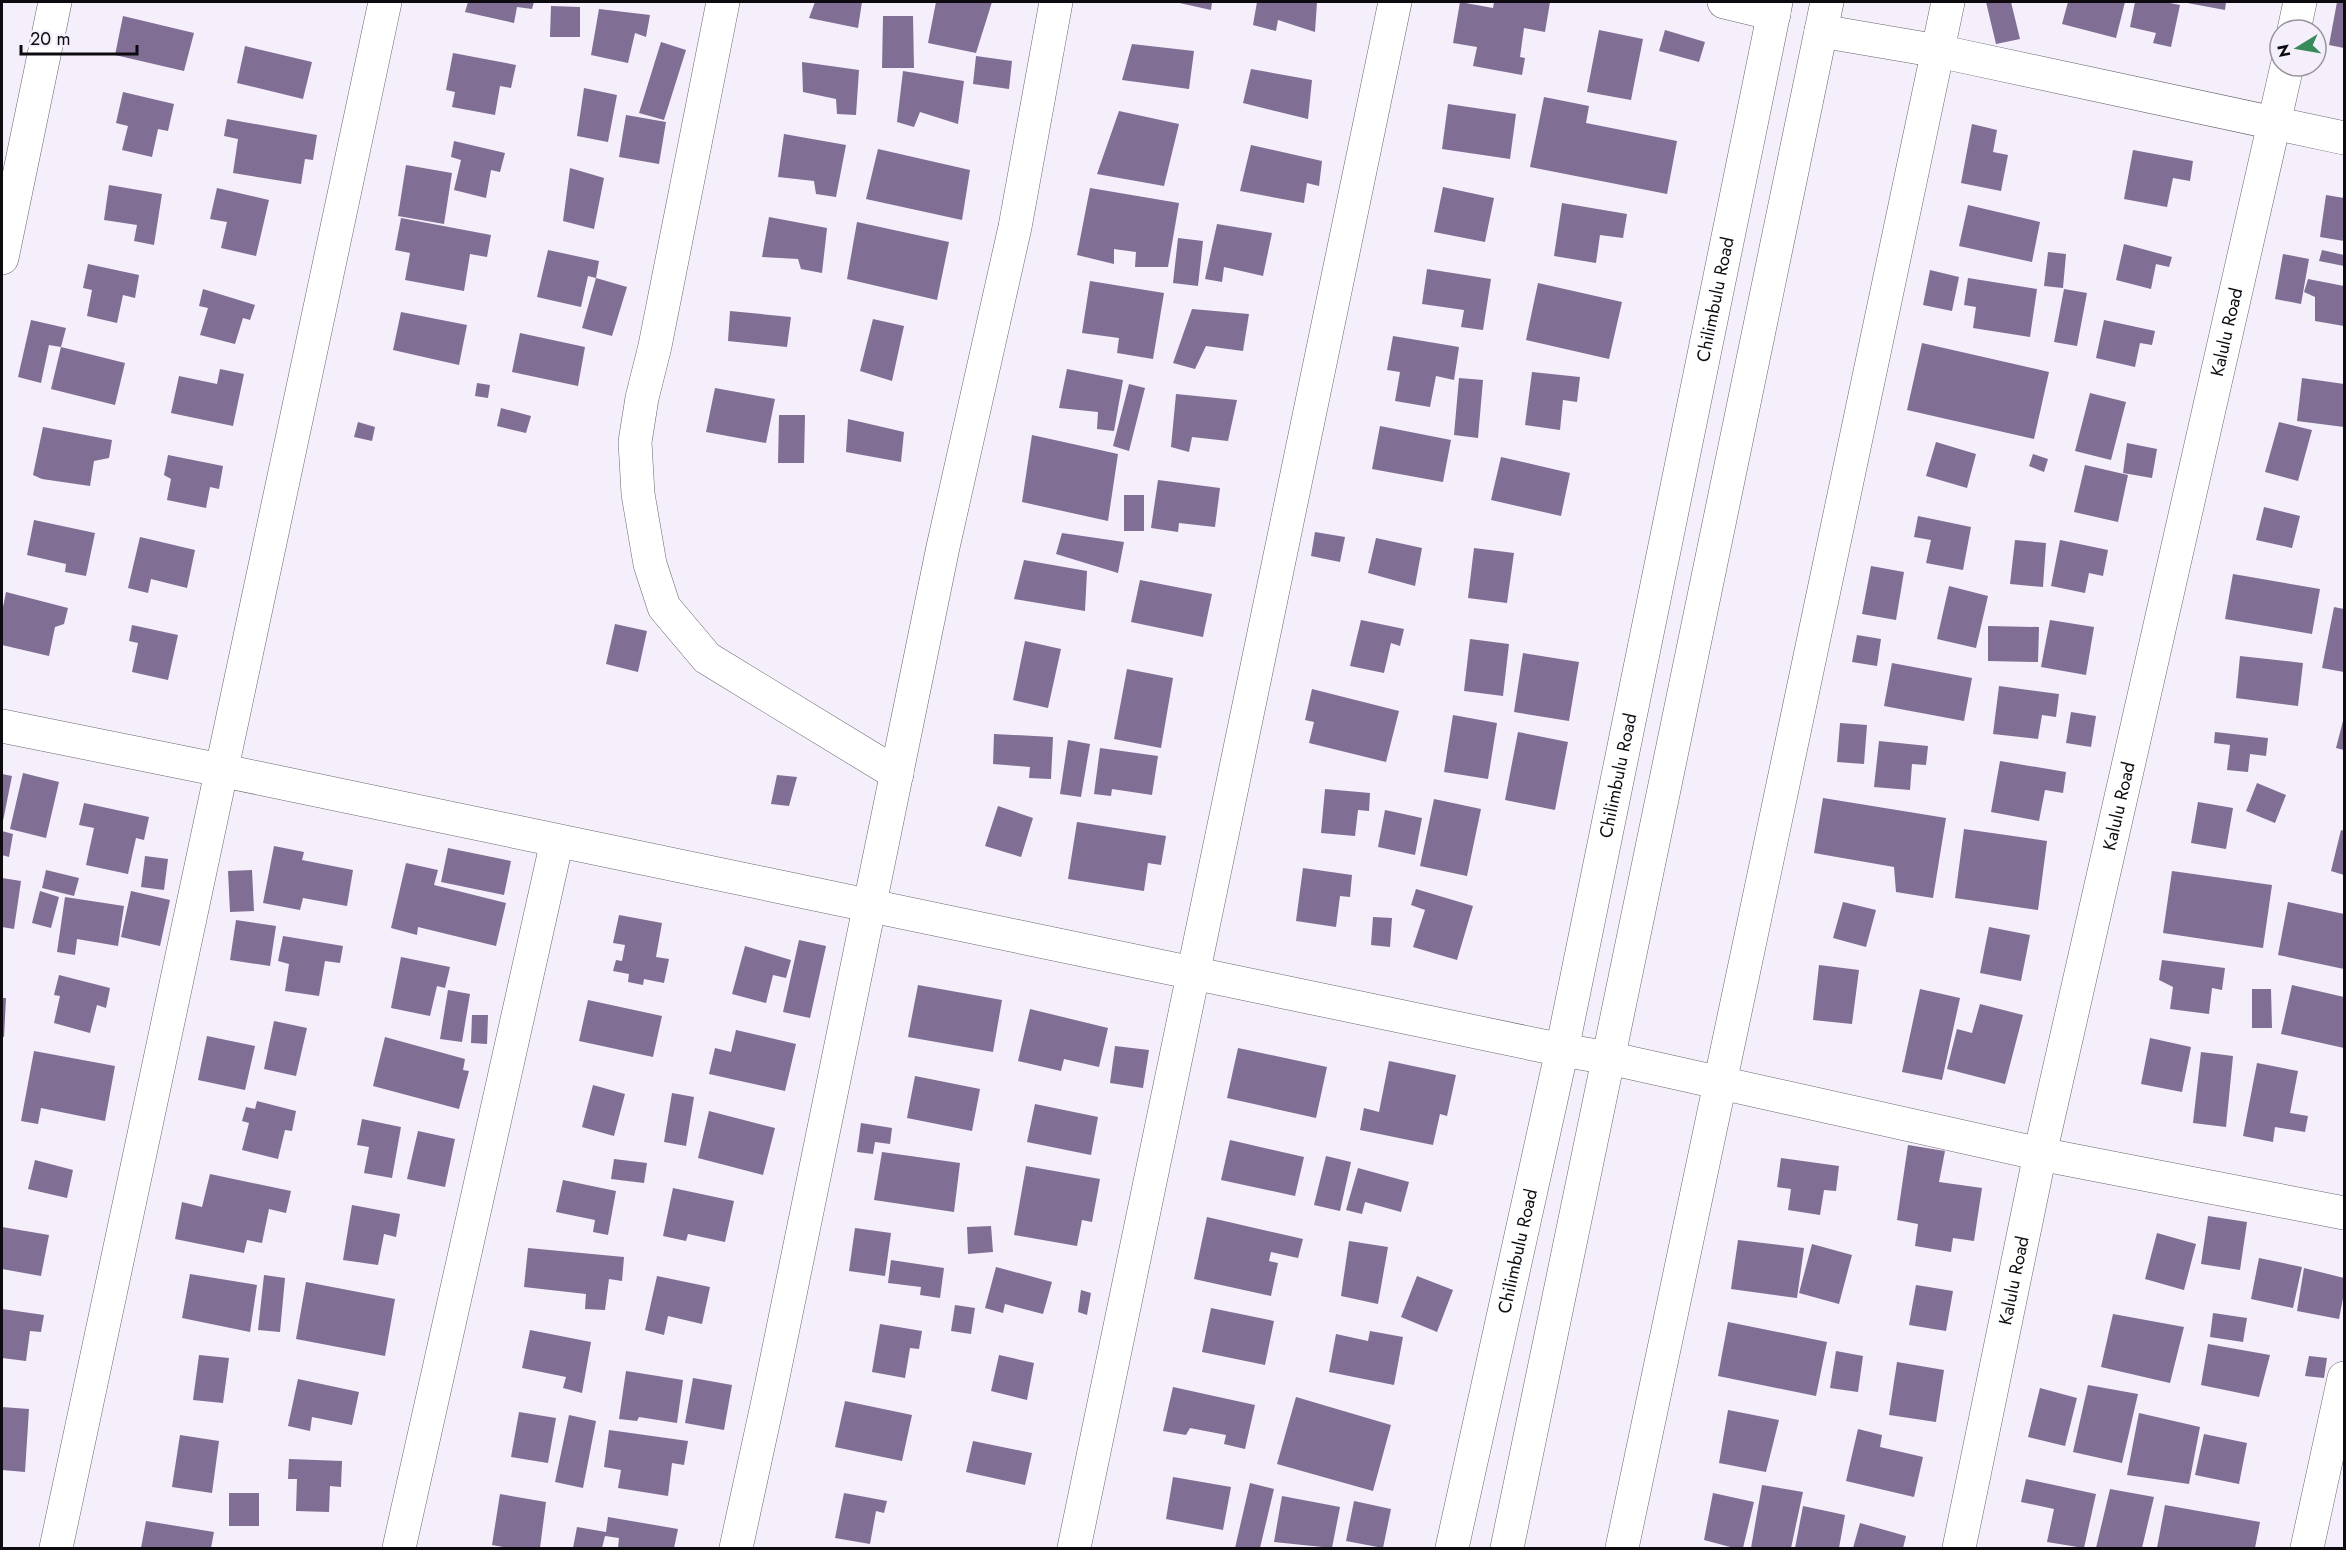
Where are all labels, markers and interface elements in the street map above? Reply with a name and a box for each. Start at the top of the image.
scale bar [21,18,136,56]
north arrow [2268,18,2328,78]
text: 20 m [30,26,70,52]
text: N [2271,42,2296,59]
street label: Chilimbulu Road [1690,235,1741,364]
street label: Kalulu Road [2204,285,2249,379]
street label: Chilimbulu Road [1593,711,1643,840]
street label: Kalulu Road [2096,759,2142,853]
street label: Chilimbulu Road [1491,1186,1544,1316]
street label: Kalulu Road [1992,1234,2036,1327]

